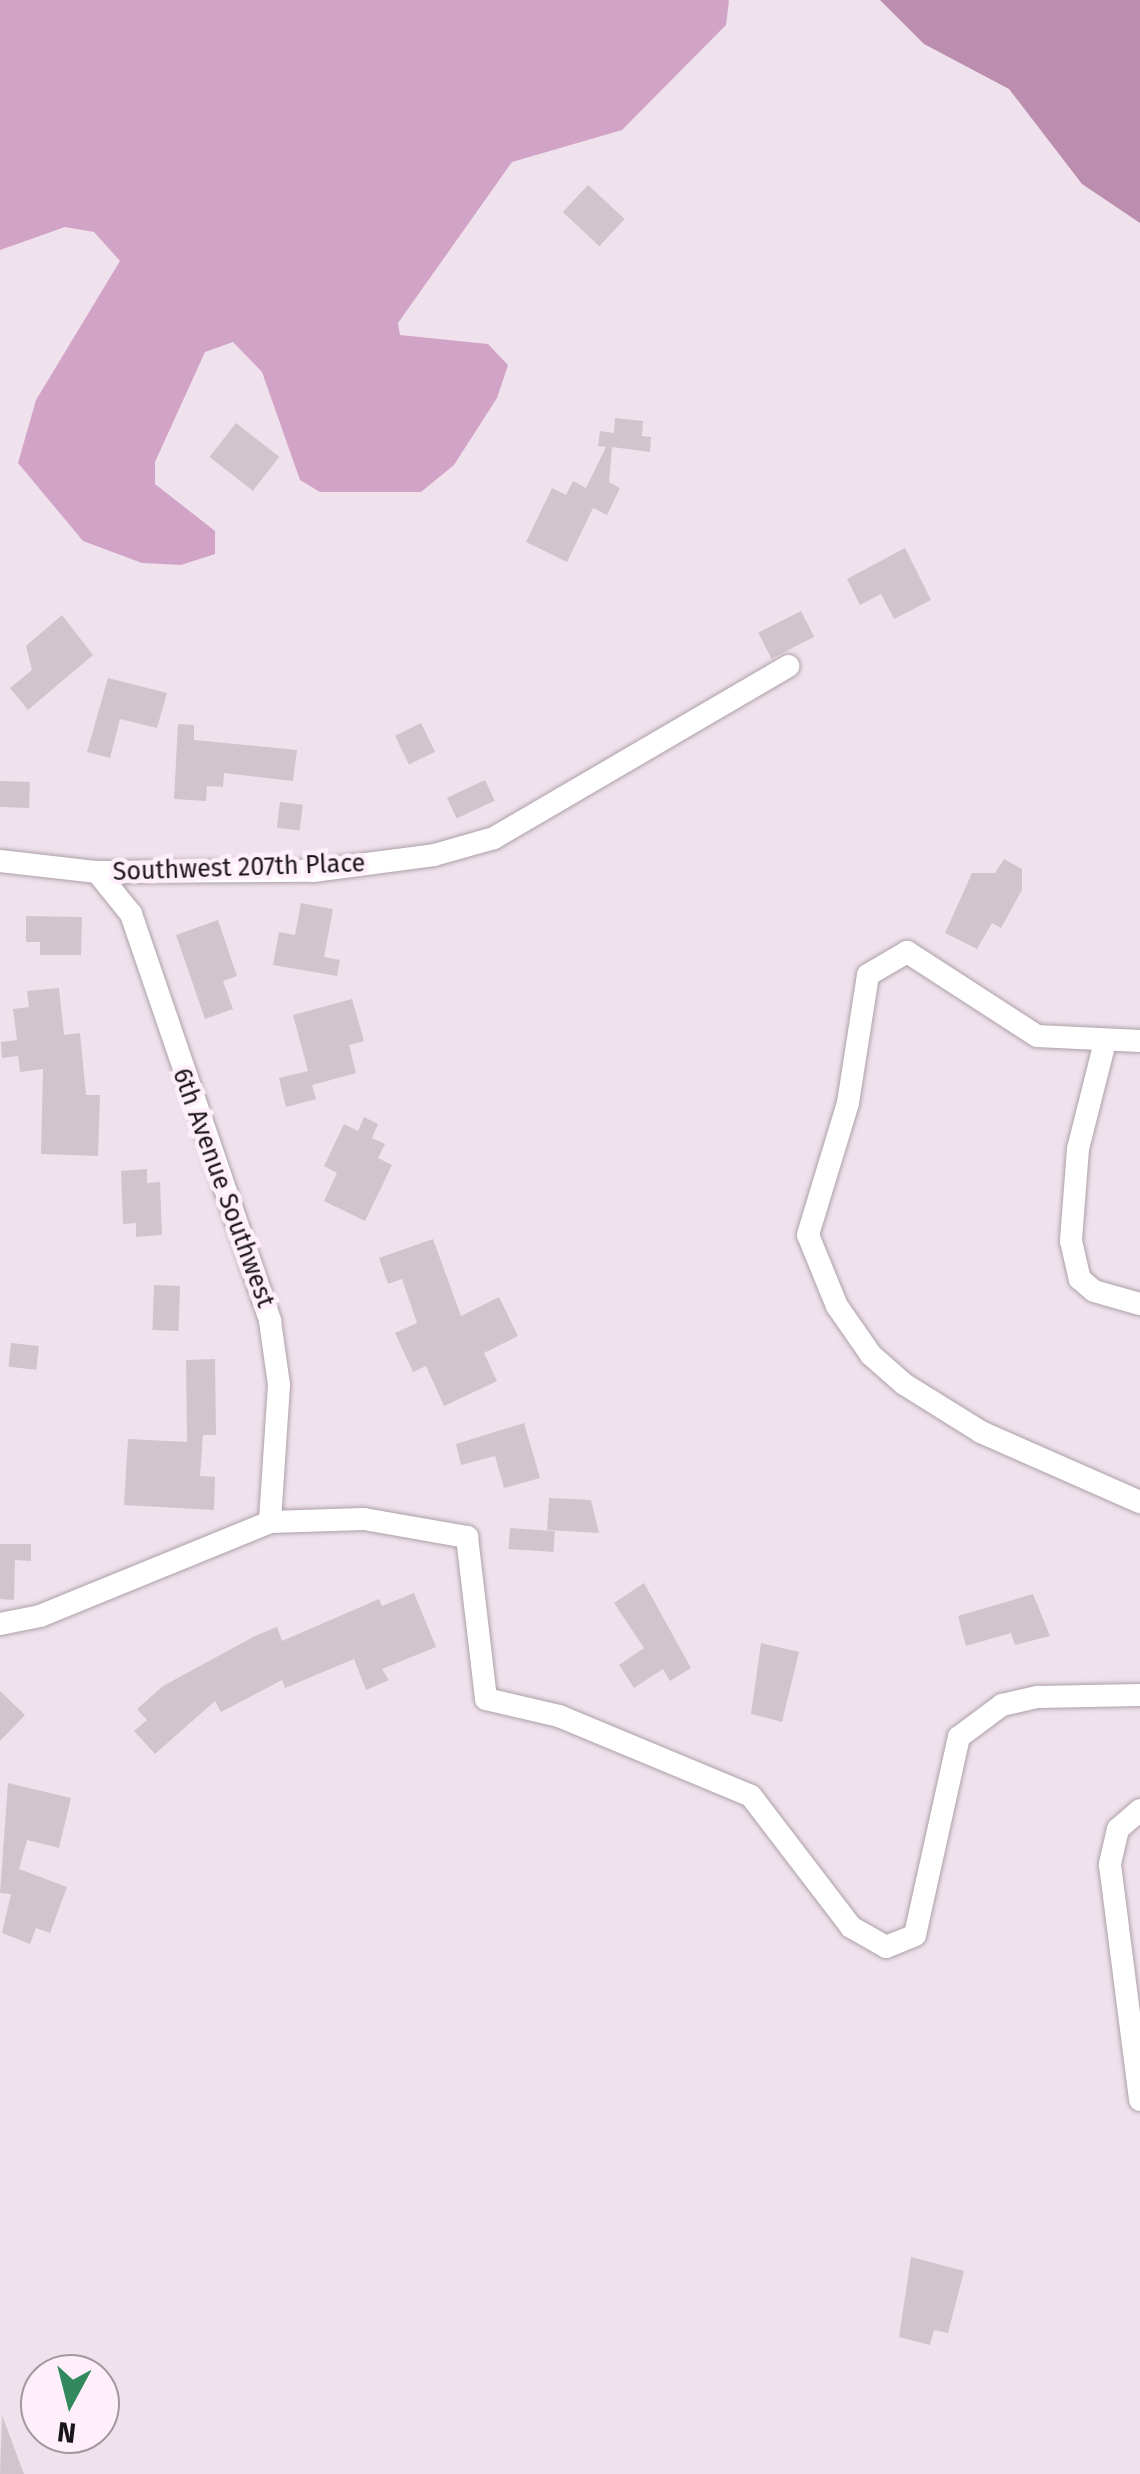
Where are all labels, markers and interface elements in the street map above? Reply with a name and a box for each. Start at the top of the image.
street label: Southwest 207th Place [112,849,366,887]
street label: 6th Avenue Southwest [166,1065,280,1311]
north arrow [20,2354,120,2454]
text: N [55,2415,78,2450]

